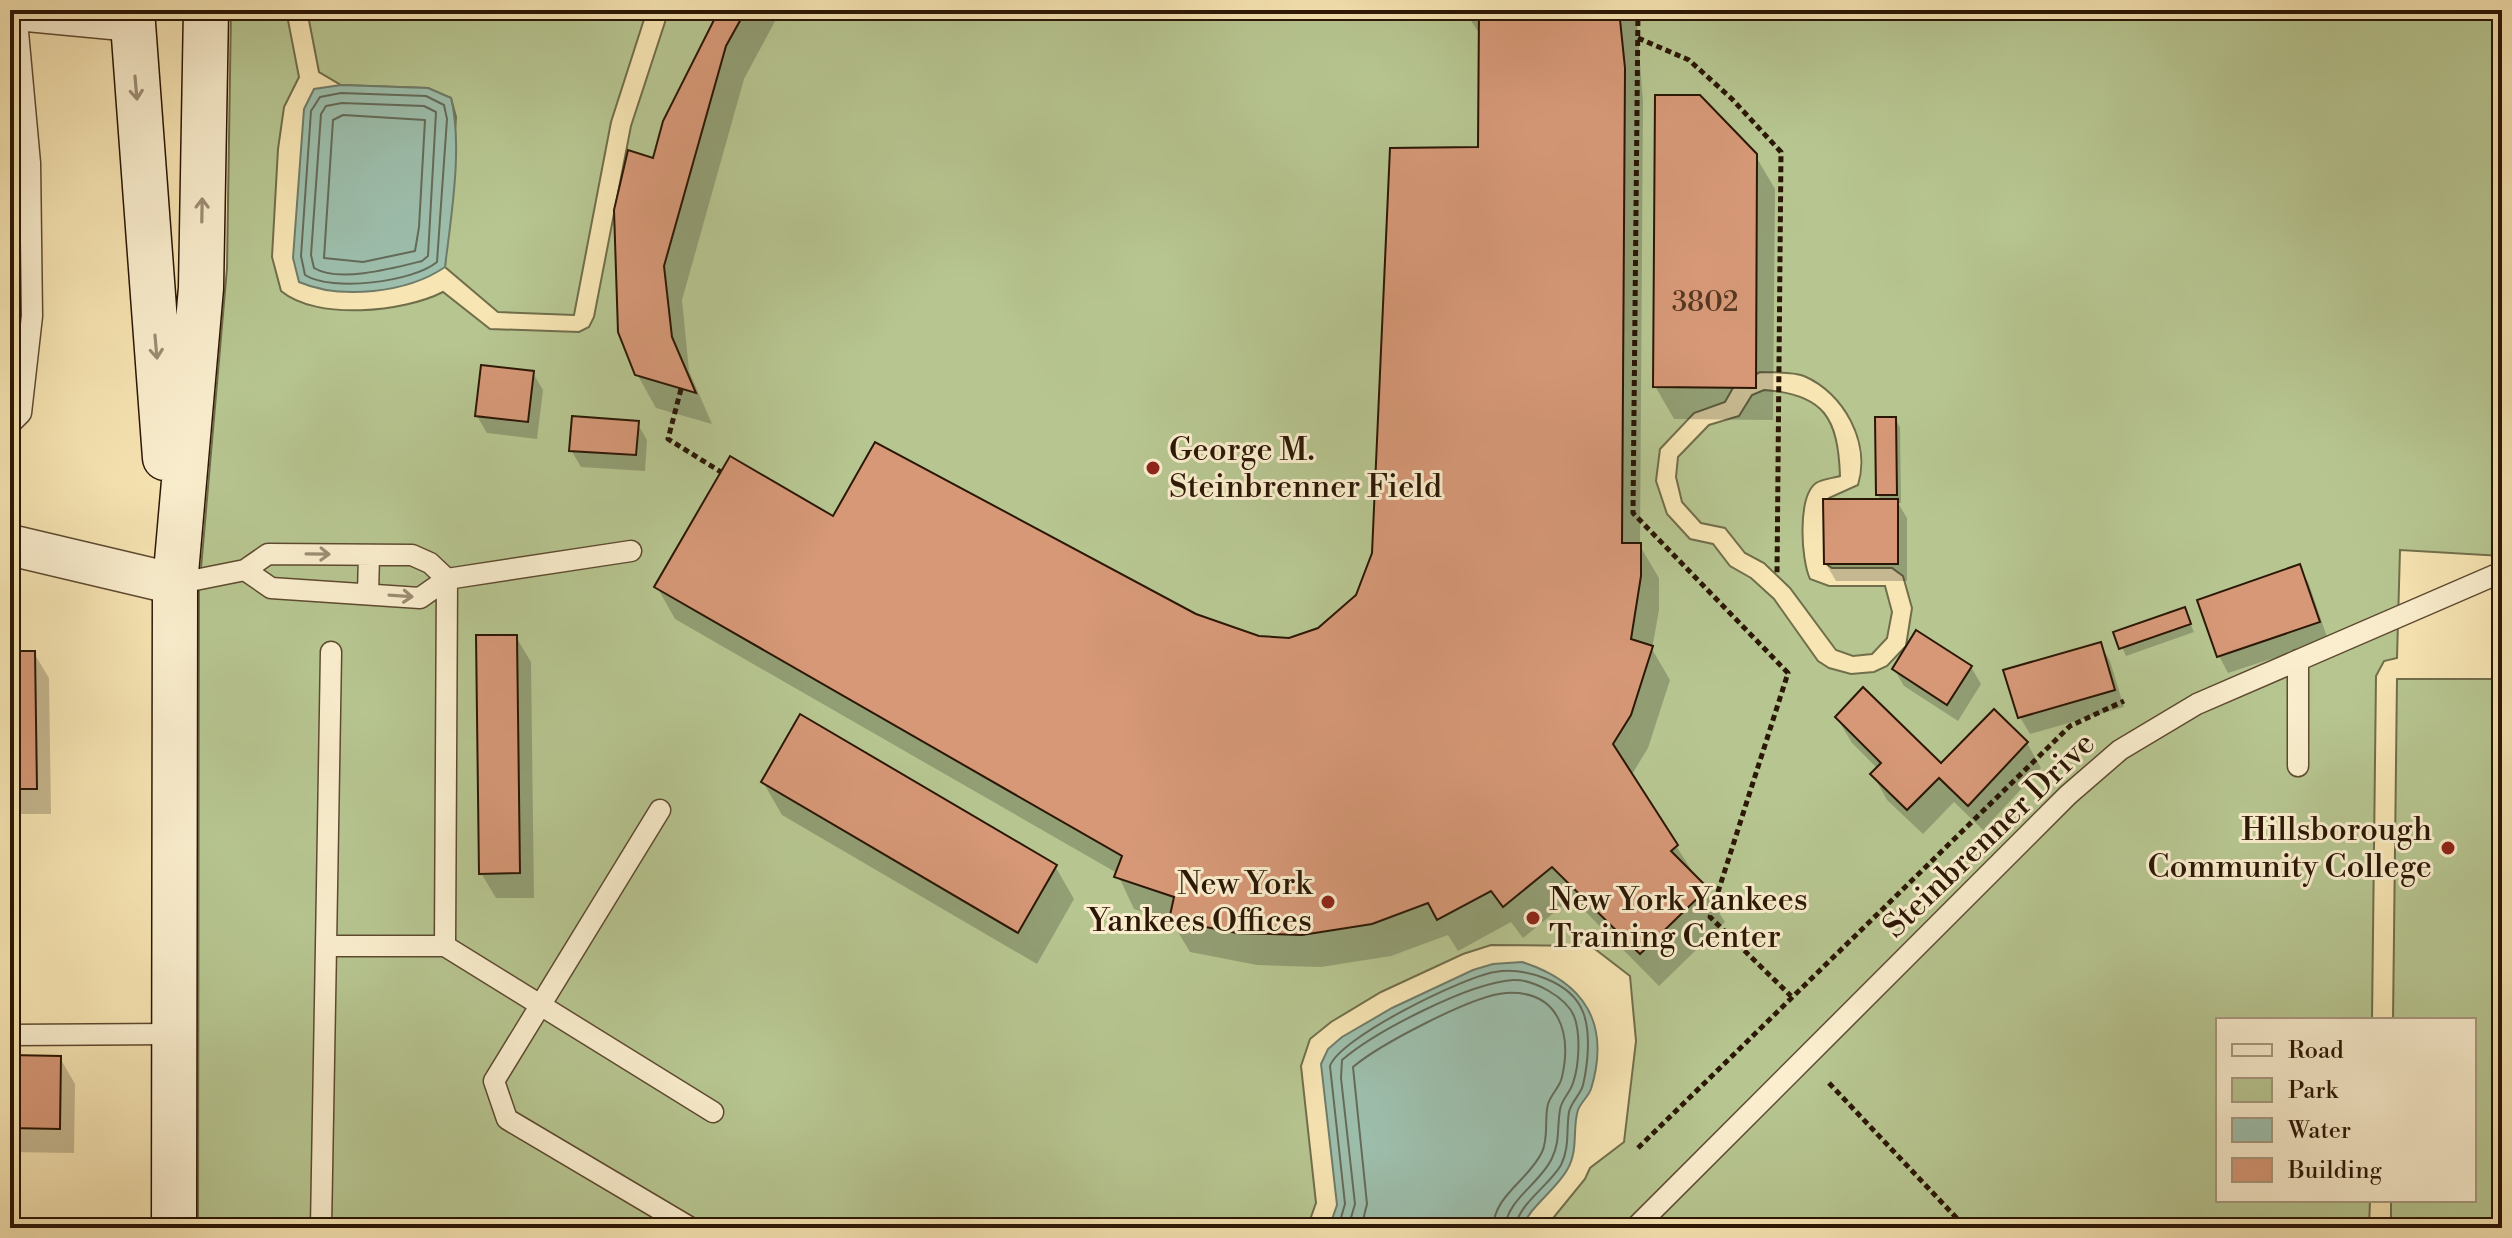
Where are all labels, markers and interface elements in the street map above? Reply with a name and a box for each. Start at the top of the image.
one-way arrow [129,74,144,101]
one-way arrow [194,197,210,224]
house number: 3802 [1672,285,1738,320]
one-way arrow [149,333,164,360]
place label: George M. Steinbrenner Field [1169,430,1442,507]
marker: George M. Steinbrenner Field [1144,459,1162,477]
one-way arrow [304,546,331,562]
one-way arrow [387,589,414,604]
street label: Steinbrenner Drive [1875,724,2103,946]
place label: Hillsborough Community College [2148,810,2432,887]
marker: Hillsborough Community College [2439,839,2457,857]
place label: New York Yankees Offices [1086,864,1314,941]
place label: New York Yankees Training Center [1549,880,1808,957]
marker: New York Yankees Offices [1319,893,1337,911]
marker: New York Yankees Training Center [1524,909,1542,927]
legend [2216,1018,2476,1202]
text: Road [2288,1036,2344,1066]
text: Park [2288,1076,2339,1106]
text: Water [2287,1116,2351,1146]
text: Building [2287,1156,2382,1186]

